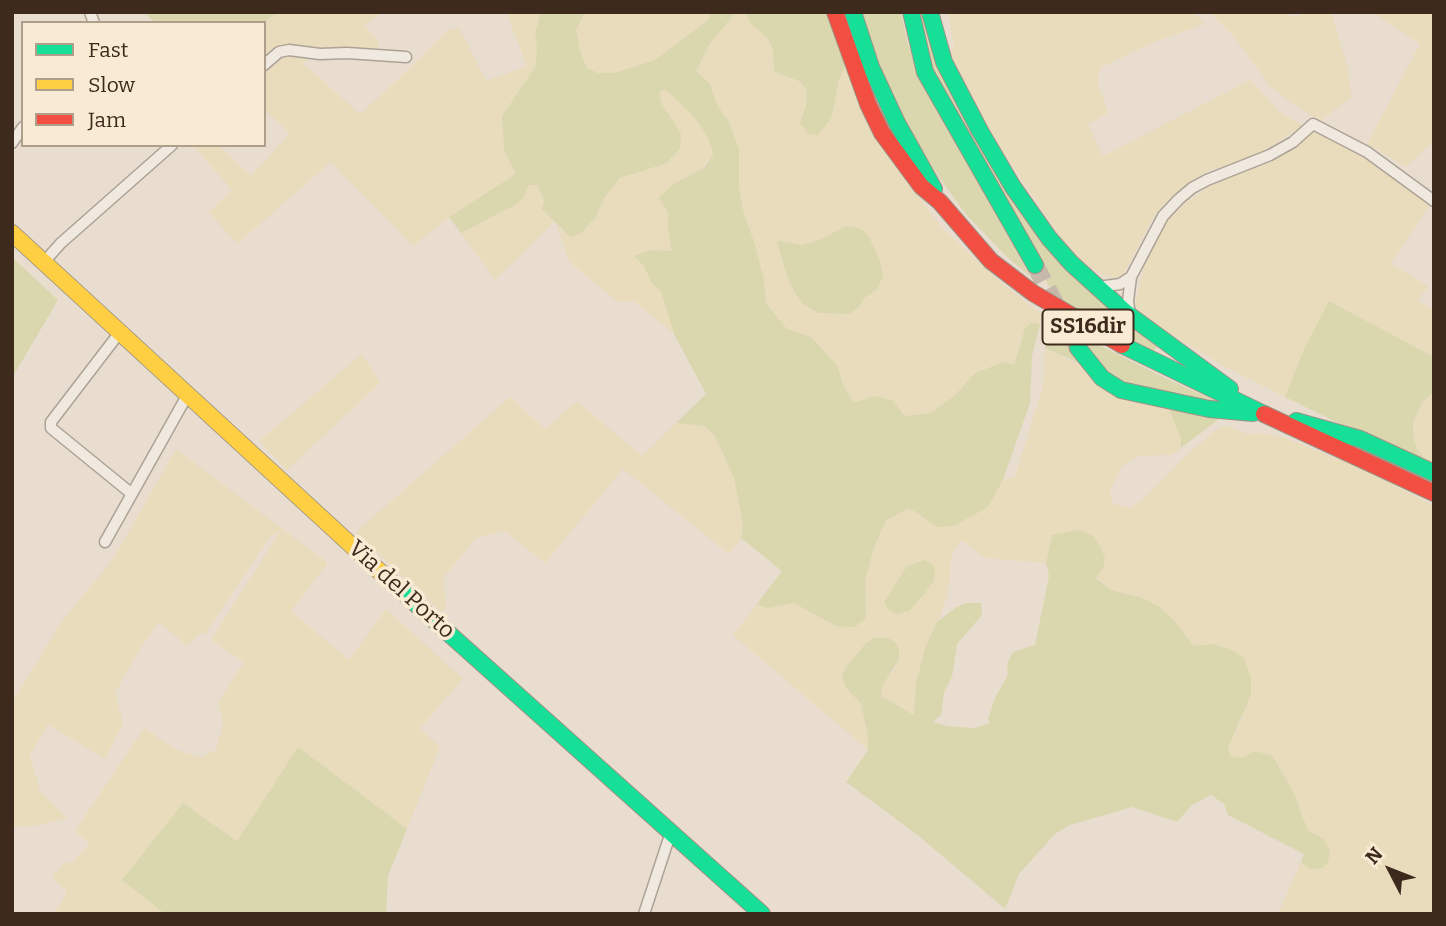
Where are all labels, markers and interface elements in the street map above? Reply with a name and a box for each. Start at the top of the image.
legend [21,21,266,147]
text: Fast [88,37,128,63]
text: Slow [88,72,135,98]
text: Jam [88,107,126,133]
road number: SS16dir [1042,310,1134,344]
street label: Via del Porto [342,535,460,645]
north arrow [1355,835,1425,905]
text: N [1361,842,1387,869]

